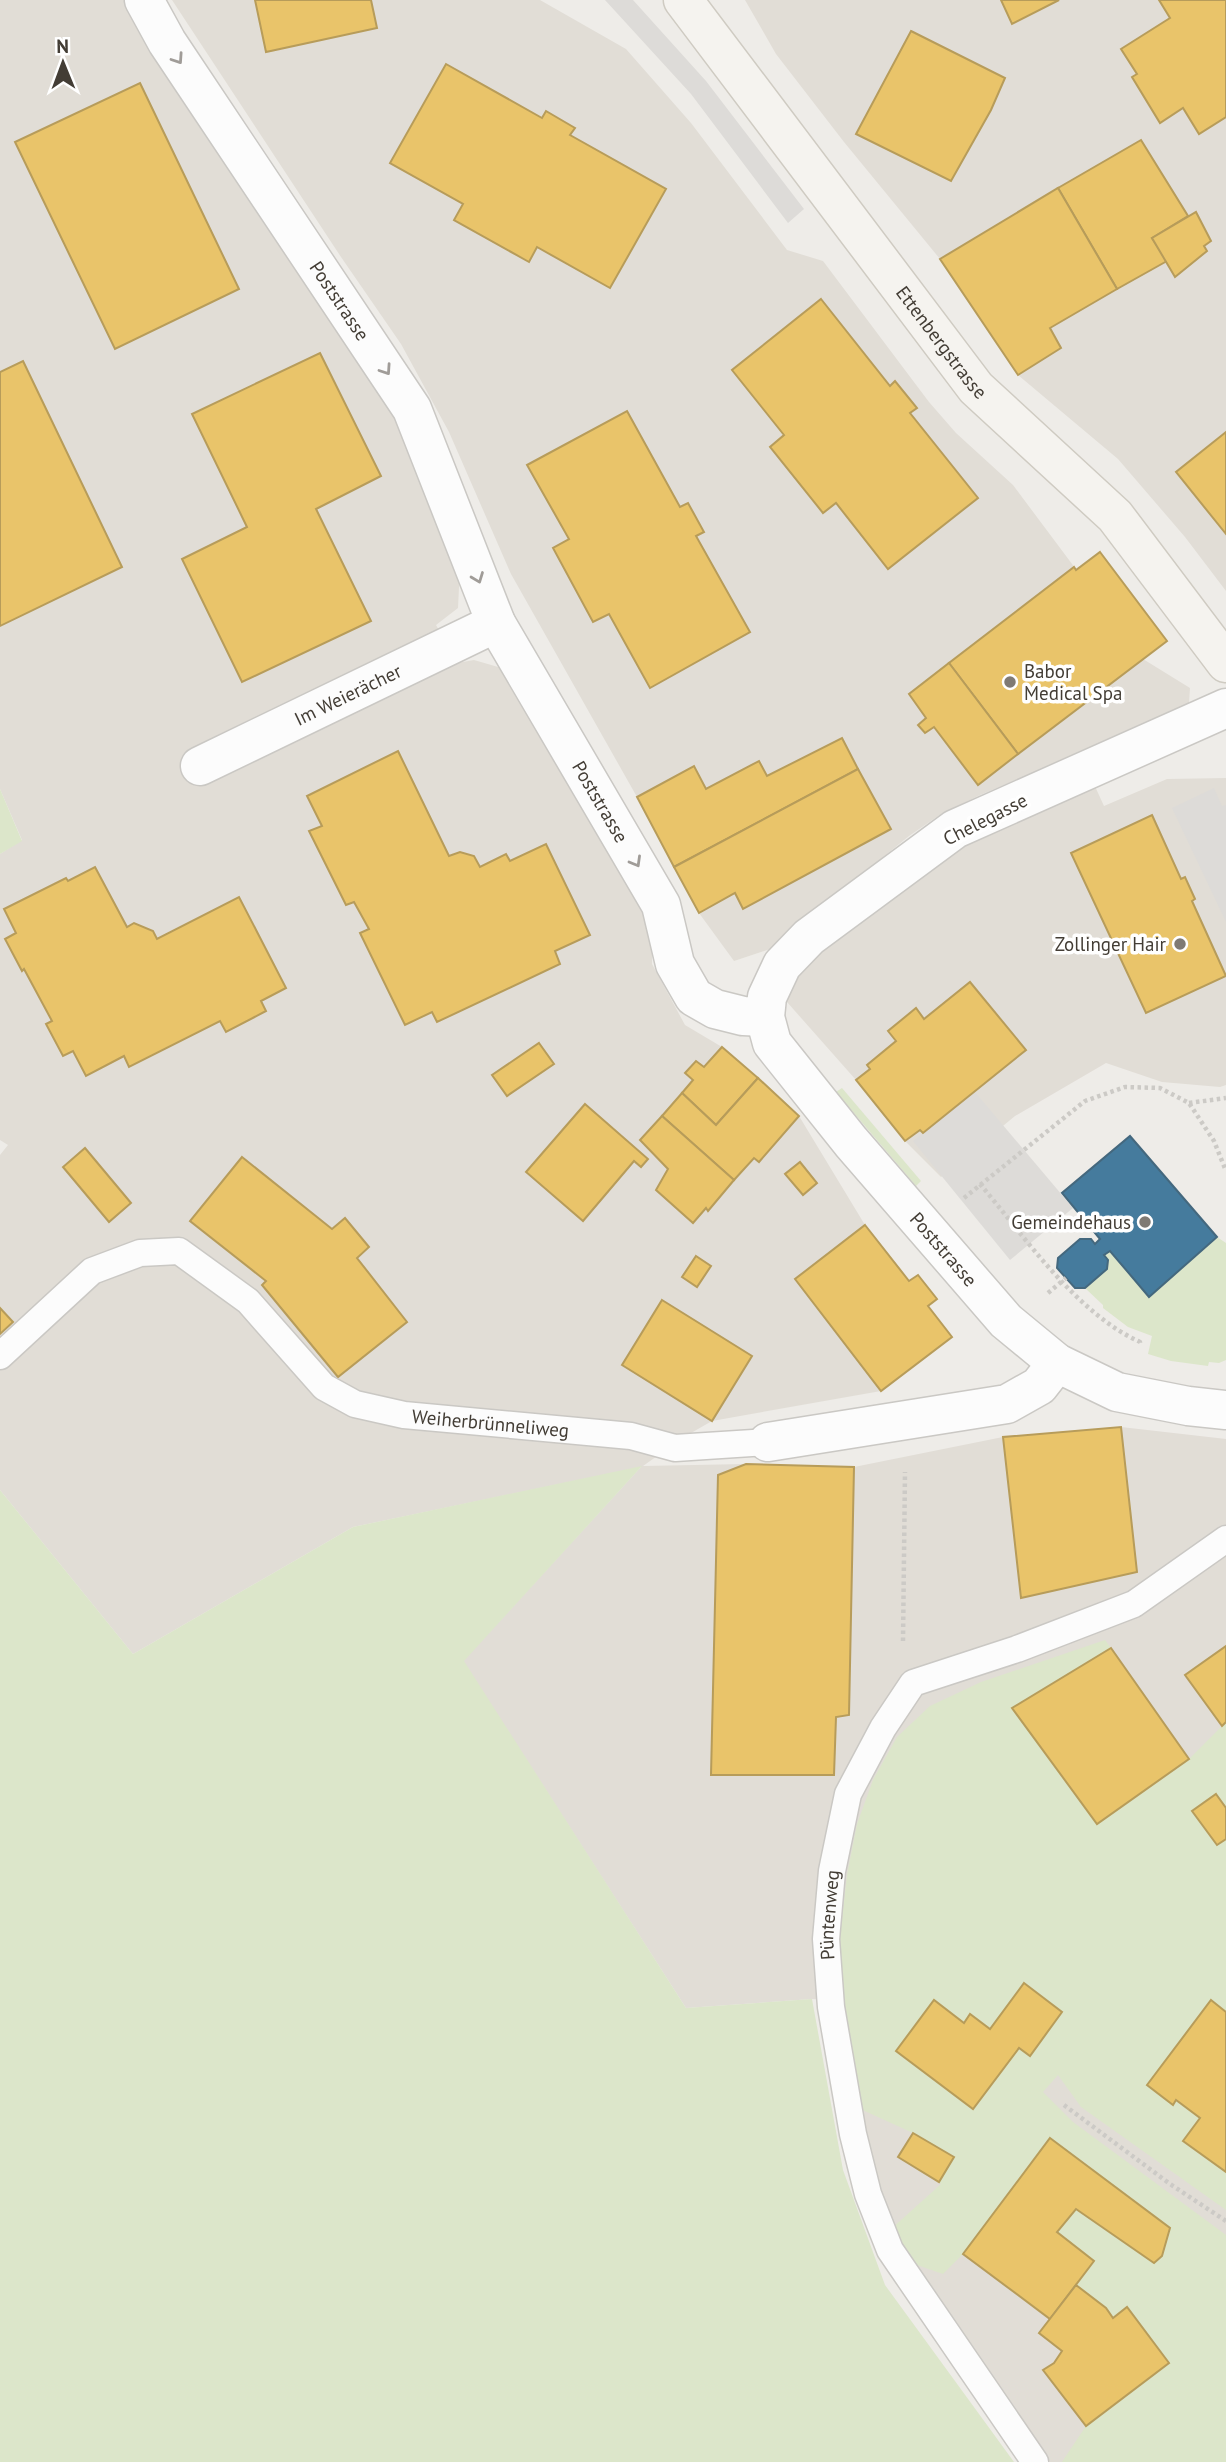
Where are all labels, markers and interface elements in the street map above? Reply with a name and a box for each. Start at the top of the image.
north arrow [28,28,98,98]
text: N [56,34,69,58]
one-way arrow [170,51,182,64]
street label: Poststrasse [305,256,375,345]
street label: Ettenbergstrasse [891,281,992,404]
one-way arrow [378,363,391,376]
one-way arrow [469,571,483,583]
street label: Im Weierächer [290,658,406,731]
place label: Babor Medical Spa [1024,659,1122,705]
marker: Babor Medical Spa [1002,674,1018,690]
street label: Poststrasse [567,756,634,847]
street label: Chelegasse [939,788,1031,850]
one-way arrow [627,854,640,867]
place label: Zollinger Hair [1055,932,1167,956]
marker: Zollinger Hair [1172,936,1188,952]
street label: Poststrasse [905,1207,982,1291]
place label: Gemeindehaus [1011,1210,1131,1234]
marker: Gemeindehaus [1137,1214,1153,1230]
street label: Weiherbrünneliweg [411,1404,570,1442]
street label: Püntenweg [814,1869,844,1961]

